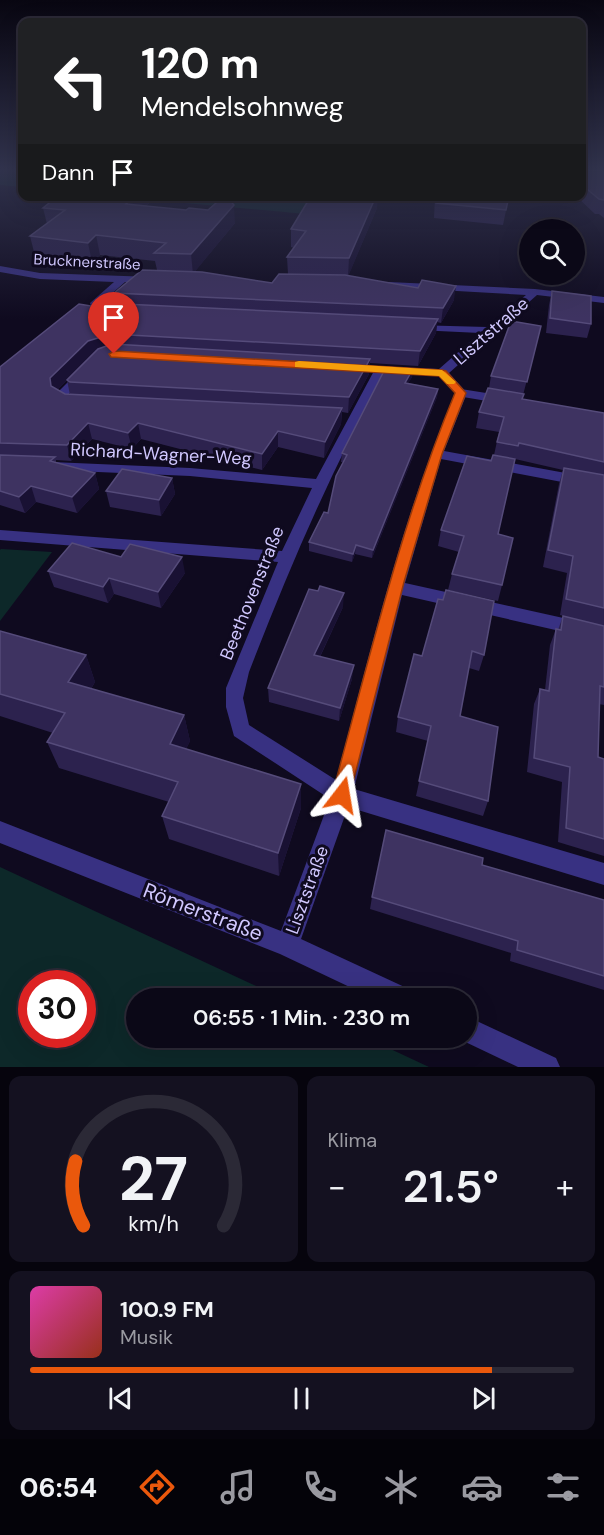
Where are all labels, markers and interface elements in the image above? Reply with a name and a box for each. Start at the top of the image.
text: 120 m [141,36,259,91]
icon: left [42,42,120,120]
text: Mendelsohnweg [141,89,344,124]
icon: arrive [106,156,139,189]
text: Dann [42,158,94,187]
map controls [519,219,585,285]
button: search [519,219,585,285]
street label: Brucknerstraße [33,249,141,275]
pin [88,292,139,354]
street label: Lisztstraße [448,292,534,370]
icon: arrive [97,301,130,334]
street label: Richard-Wagner-Weg [70,437,252,471]
street label: Beethovenstraße [214,523,290,663]
position arrow [310,763,374,827]
street label: Lisztstraße [280,843,334,937]
street label: Römerstraße [139,876,267,948]
speed limit sign: 30 [18,970,96,1048]
text: 06:55 · 1 Min. · 230 m [193,1003,410,1032]
text: Klima [328,1127,377,1153]
text: 27 [119,1138,188,1219]
text: 21.5° [403,1157,499,1216]
text: − [328,1165,346,1208]
text: + [556,1165,574,1208]
text: km/h [128,1210,179,1238]
text: 100.9 FM [120,1295,214,1324]
text: Musik [120,1324,173,1350]
icon: previous [104,1382,137,1415]
icon: pause [285,1382,318,1415]
icon: next [467,1382,500,1415]
icon: directions [136,1466,178,1508]
icon: music [217,1466,259,1508]
icon: phone [299,1466,341,1508]
icon: climate [380,1466,422,1508]
icon: car [461,1466,503,1508]
icon: filters [542,1466,584,1508]
text: 06:54 [20,1470,97,1505]

